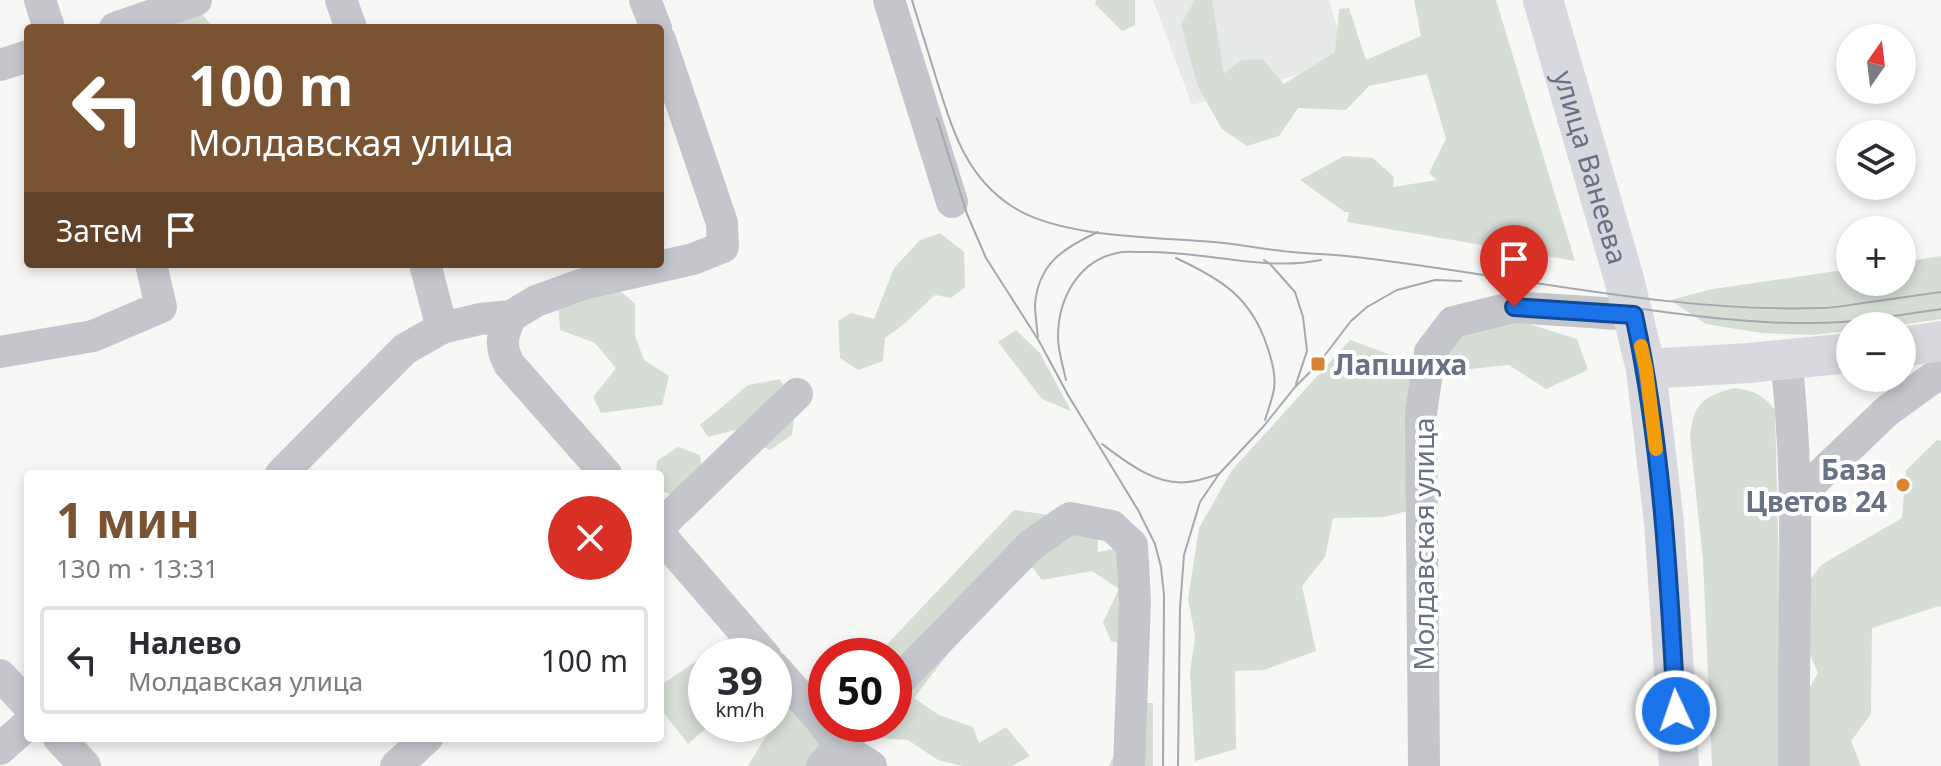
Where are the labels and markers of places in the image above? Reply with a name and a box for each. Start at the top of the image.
pin [1480,225,1548,307]
place label: Лапшиха [1334,345,1467,383]
marker: Лапшиха [1309,355,1327,373]
place label: База Цветов 24 [1745,450,1887,520]
marker: База Цветов 24 [1894,476,1912,494]

